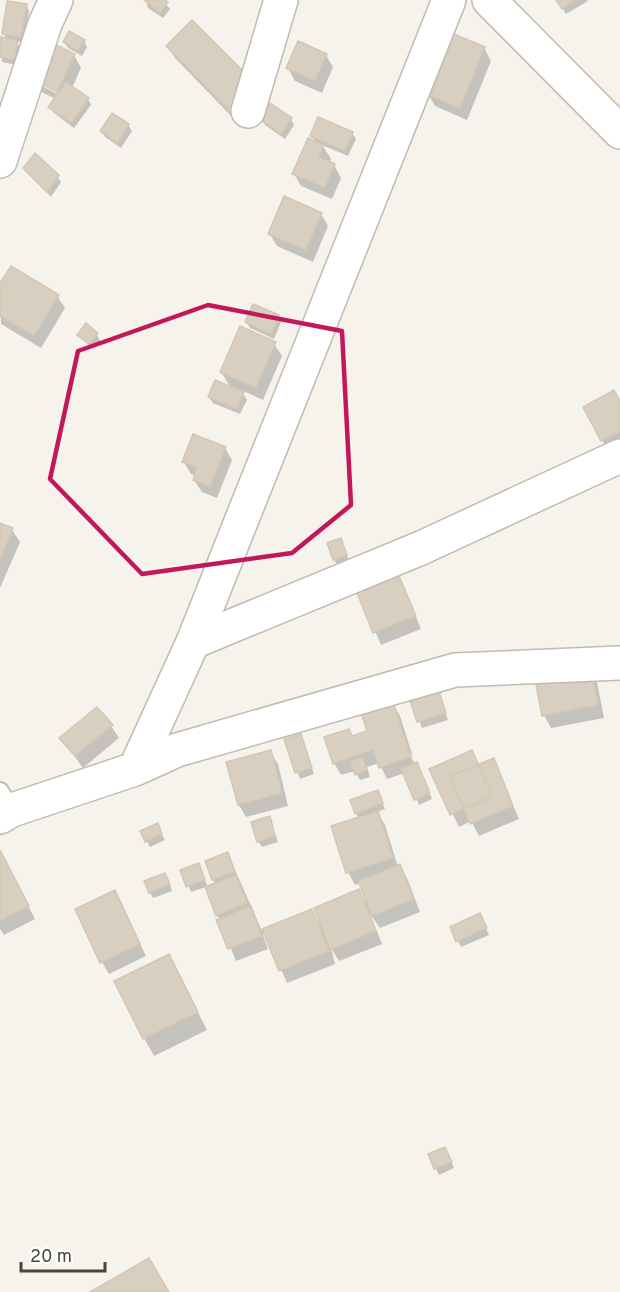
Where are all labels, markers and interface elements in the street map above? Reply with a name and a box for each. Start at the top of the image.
scale bar [21,1235,105,1273]
text: 20 m [30,1246,72,1269]

